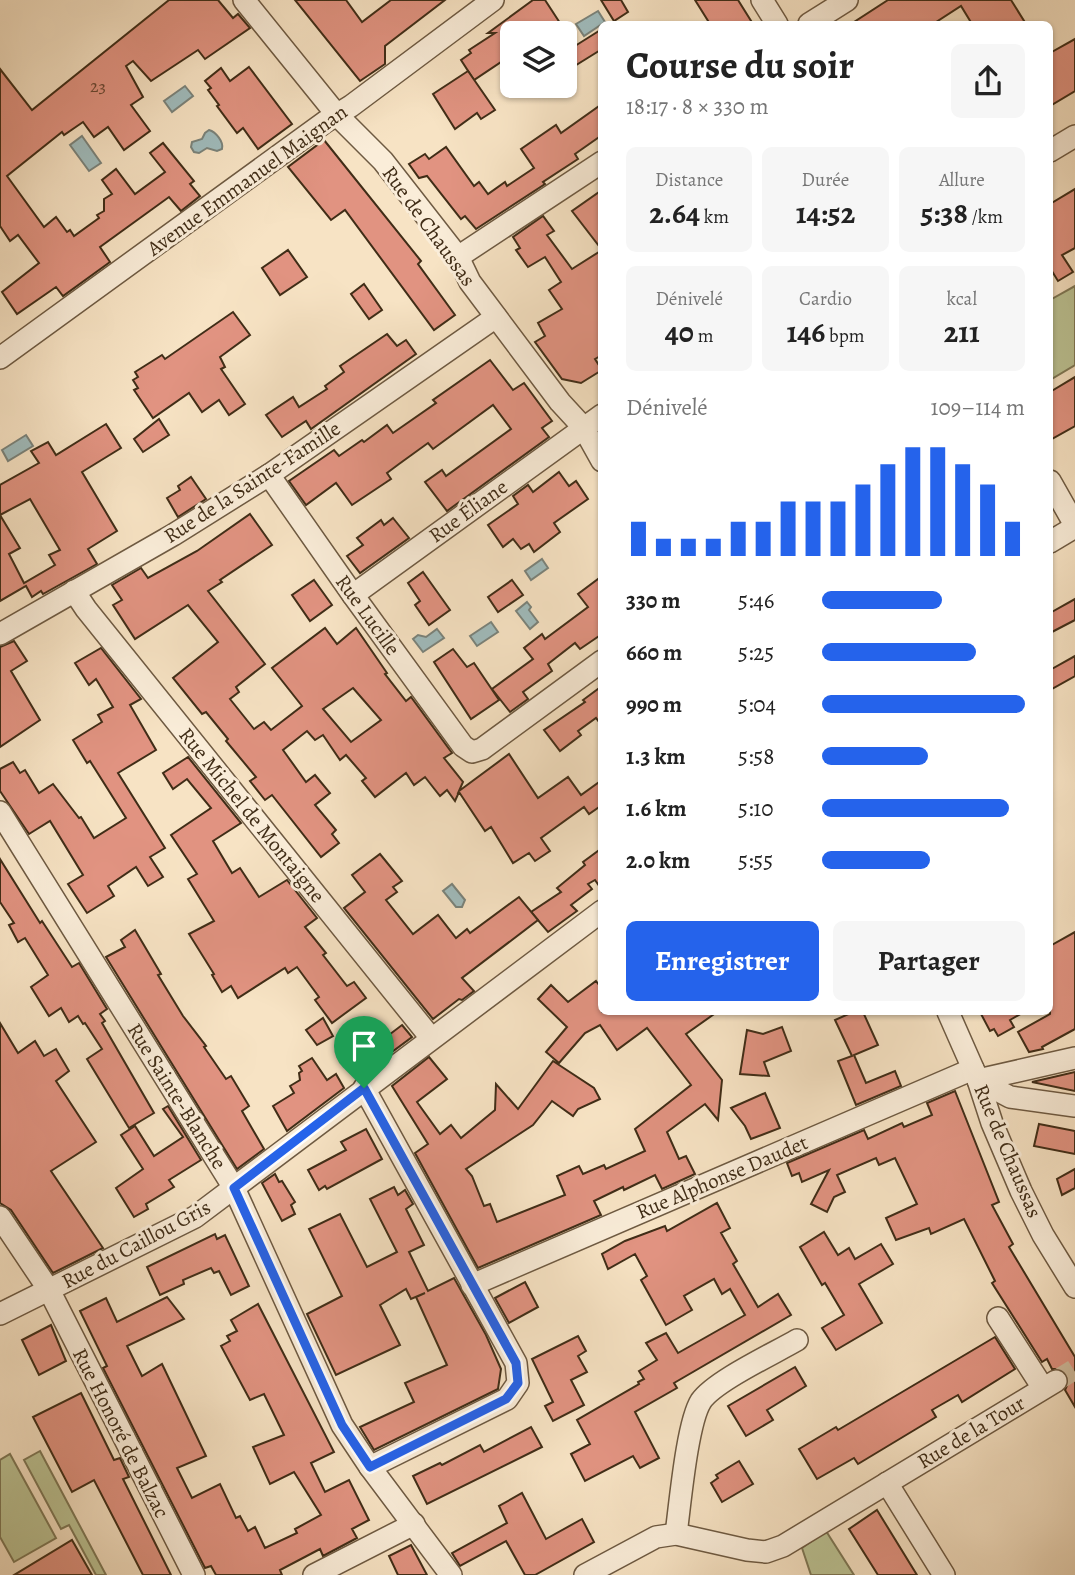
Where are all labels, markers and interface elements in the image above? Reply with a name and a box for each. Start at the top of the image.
map controls [500,21,577,98]
button: layers [500,21,577,98]
text: Course du soir [626,39,854,91]
button: share [951,44,1025,118]
house number: 23 [90,74,106,98]
text: 18:17 · 8 × 330 m [626,91,769,122]
street label: Avenue Emmanuel Maignan [140,98,353,263]
street label: Rue de Chaussas [376,160,482,292]
text: Distance [655,167,723,193]
text: Durée [802,167,849,193]
text: Allure [939,167,985,193]
text: 2.64 [649,193,700,233]
text: 14:52 [796,193,855,233]
text: 5:38 [921,193,968,233]
text: km [700,204,729,230]
text: /km [968,204,1003,230]
text: Dénivelé [655,286,723,312]
text: Cardio [799,286,852,312]
text: kcal [947,286,977,312]
text: 40 [665,312,694,352]
text: 146 [786,312,825,352]
text: 211 [944,312,980,352]
text: m [694,323,714,349]
text: bpm [825,323,865,349]
text: Dénivelé [626,392,708,423]
text: 109–114 m [931,392,1025,423]
street label: Rue de la Sainte-Famille [158,414,346,550]
street label: Rue Éliane [423,473,513,549]
street label: Rue Lucille [329,569,407,661]
text: 330 m [626,585,681,616]
text: 5:46 [738,585,774,616]
text: 660 m [626,637,682,668]
text: 5:25 [738,637,774,668]
text: 990 m [626,689,682,720]
text: 5:04 [738,689,776,720]
street label: Rue Michel de Montaigne [173,722,331,908]
text: 1.3 km [626,741,686,772]
text: 5:58 [738,741,774,772]
text: 1.6 km [626,793,686,824]
text: 5:10 [738,793,774,824]
text: 2.0 km [626,845,690,876]
text: 5:55 [738,845,773,876]
button: Enregistrer [626,921,819,1001]
button: Partager [833,921,1025,1001]
pin [334,1016,394,1088]
street label: Rue Sainte-Blanche [121,1018,233,1174]
icon: arrive [345,1027,383,1065]
street label: Rue de Chaussas [967,1080,1049,1222]
street label: Rue Alphonse Daudet [632,1128,812,1226]
street label: Rue du Caillou Gris [57,1193,215,1295]
street label: Rue Honoré de Balzac [66,1343,176,1523]
street label: Rue de la Tour [912,1389,1030,1475]

